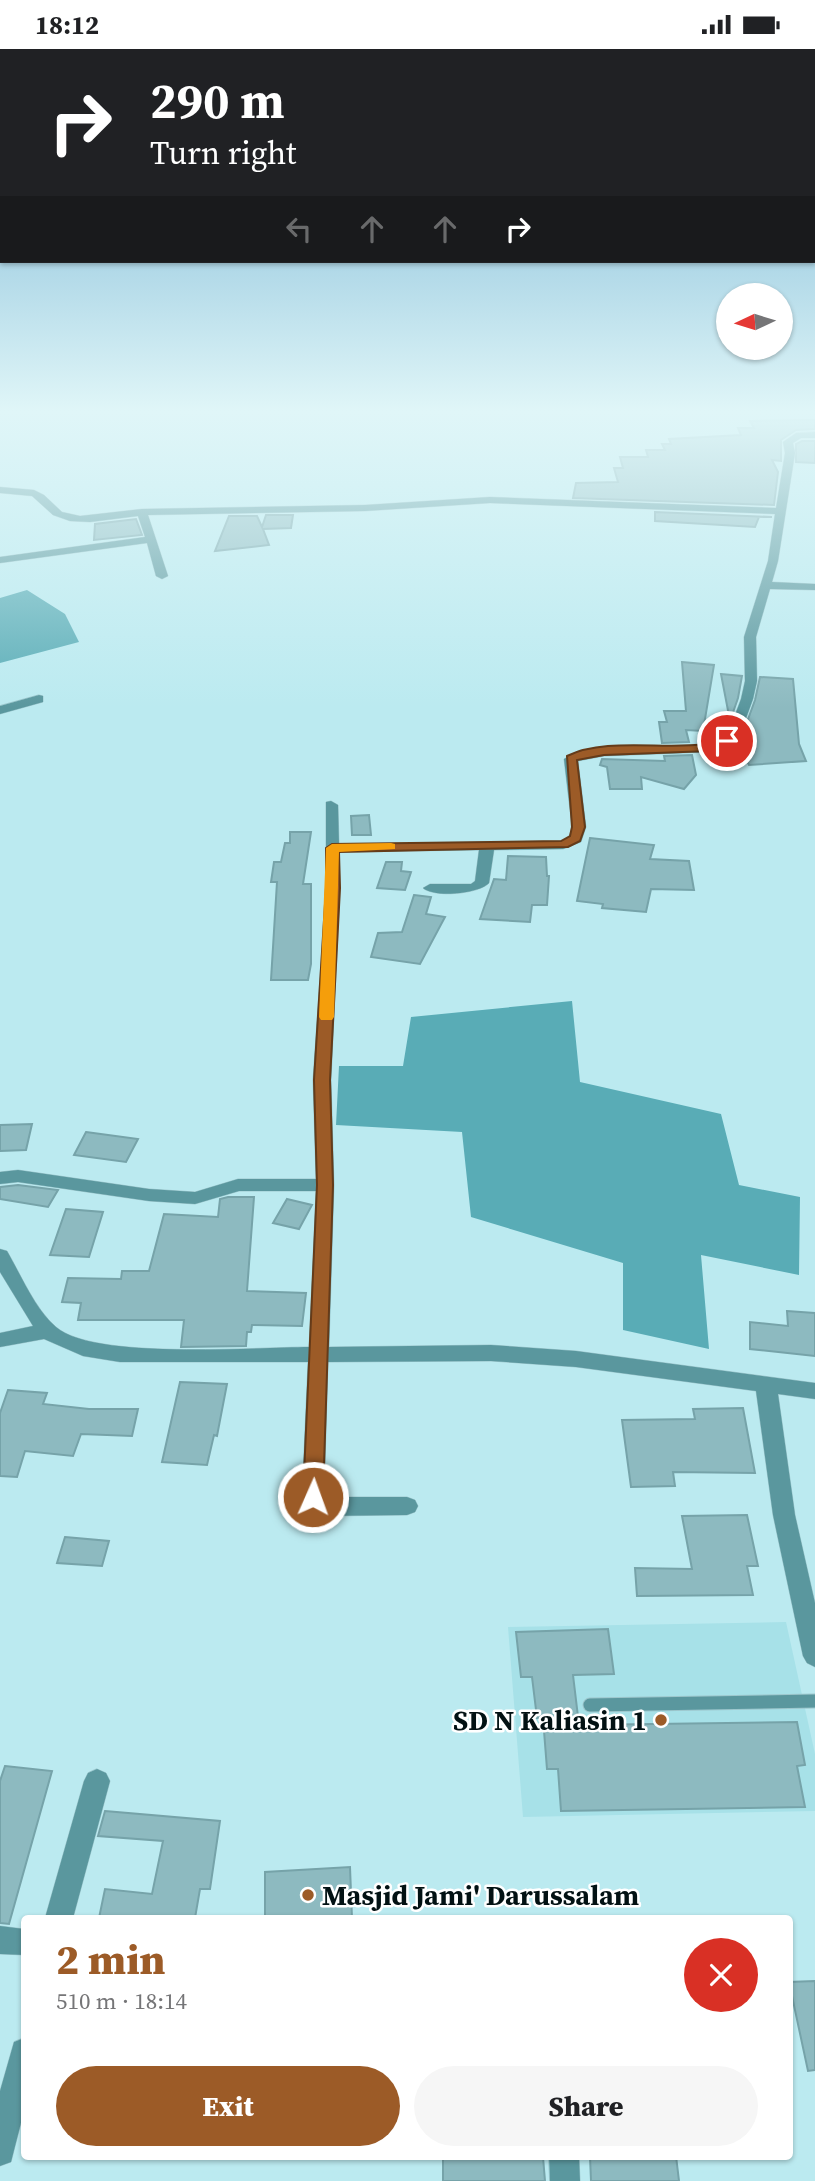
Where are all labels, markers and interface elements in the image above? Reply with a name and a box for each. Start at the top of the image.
text: 18:12 [35,7,99,43]
text: 290 m [150,67,285,134]
icon: right [35,77,126,168]
text: Turn right [150,131,296,175]
icon: left [280,210,318,248]
icon: ahead [353,210,391,248]
icon: ahead [426,210,464,248]
icon: right [499,210,537,248]
north arrow [716,283,793,361]
map controls [716,283,793,360]
pin [697,711,757,771]
icon: arrive [708,722,746,760]
position arrow [276,1460,350,1534]
place label: SD N Kaliasin 1 [453,1701,647,1739]
marker: SD N Kaliasin 1 [653,1712,669,1728]
place label: Masjid Jami' Darussalam [322,1876,639,1914]
marker: Masjid Jami' Darussalam [300,1887,316,1903]
text: 2 min [56,1930,166,1988]
button: close [684,1938,758,2012]
text: 510 m · 18:14 [56,1985,187,2017]
button: Exit [56,2066,400,2146]
button: Share [414,2066,758,2146]

